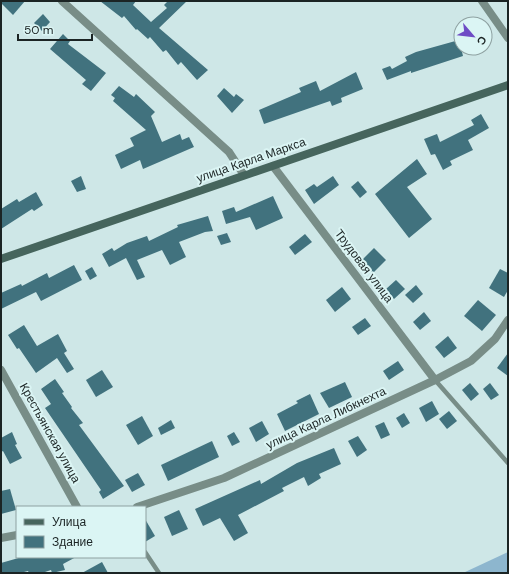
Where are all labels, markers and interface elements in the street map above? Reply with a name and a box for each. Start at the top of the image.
scale bar [18,16,92,42]
north arrow [453,16,493,56]
text: 50 m [24,22,53,38]
text: С [474,34,490,48]
street label: улица Карла Маркса [194,134,308,186]
street label: Трудовая улица [331,226,397,306]
street label: Крестьянская улица [16,380,84,486]
street label: улица Карла Либкнехта [263,383,389,453]
legend [16,506,146,558]
text: Улица [52,514,86,530]
text: Здание [52,534,93,550]

